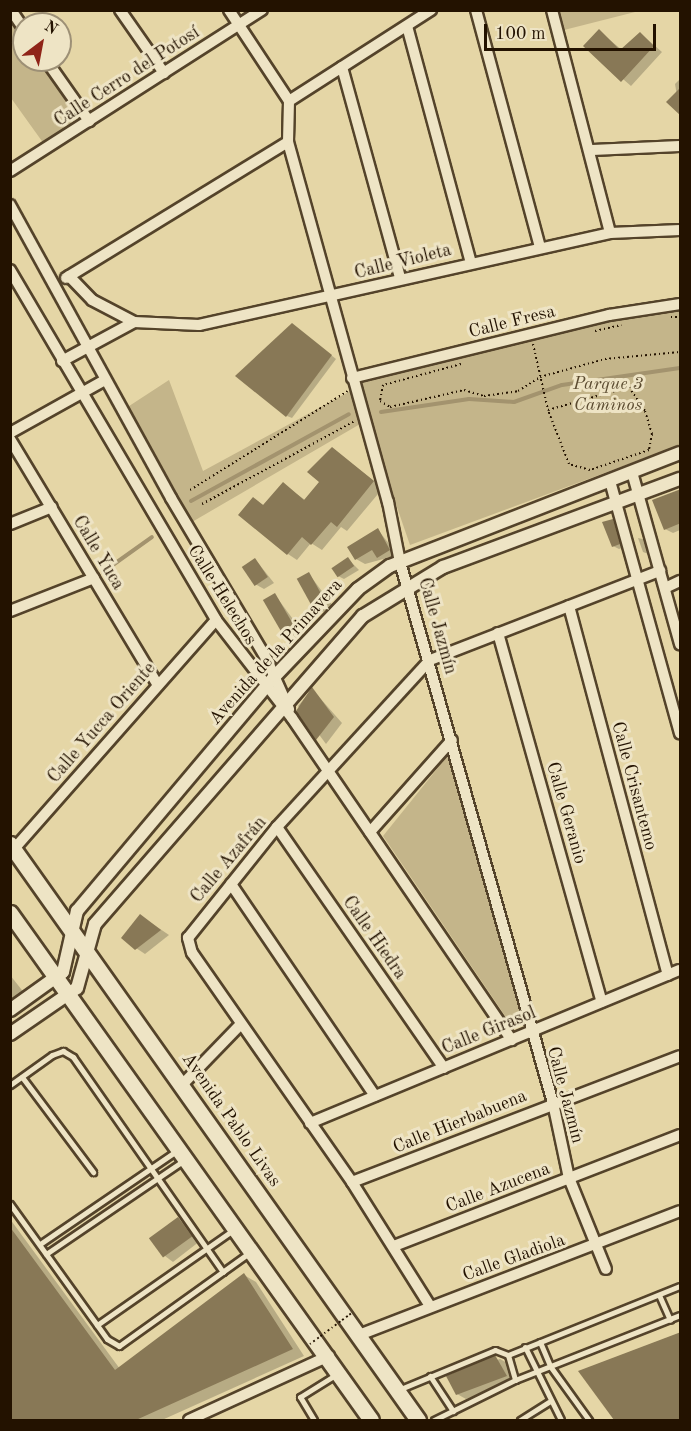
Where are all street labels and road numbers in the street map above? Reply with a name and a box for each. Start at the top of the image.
street label: Calle Cerro del Potosí [50,22,204,132]
street label: Calle Violeta [352,240,454,284]
street label: Calle Fresa [466,301,558,343]
street label: Calle Yuca [67,512,129,594]
street label: Calle Helechos [183,541,261,649]
street label: Avenida de la Primavera [205,574,347,730]
street label: Calle Jazmín [413,575,461,677]
street label: Calle Yucca Oriente [44,658,160,788]
street label: Calle Crisantemo [606,719,662,853]
street label: Calle Geranio [541,760,591,866]
street label: Calle Azafrán [187,812,271,908]
street label: Calle Hiedra [337,892,411,984]
street label: Calle Girasol [439,1002,539,1060]
street label: Calle Jazmín [542,1044,588,1146]
street label: Avenida Pablo Livas [177,1049,285,1191]
street label: Calle Hierbabuena [390,1085,530,1159]
street label: Calle Azucena [443,1158,553,1218]
street label: Calle Gladiola [460,1229,568,1287]

